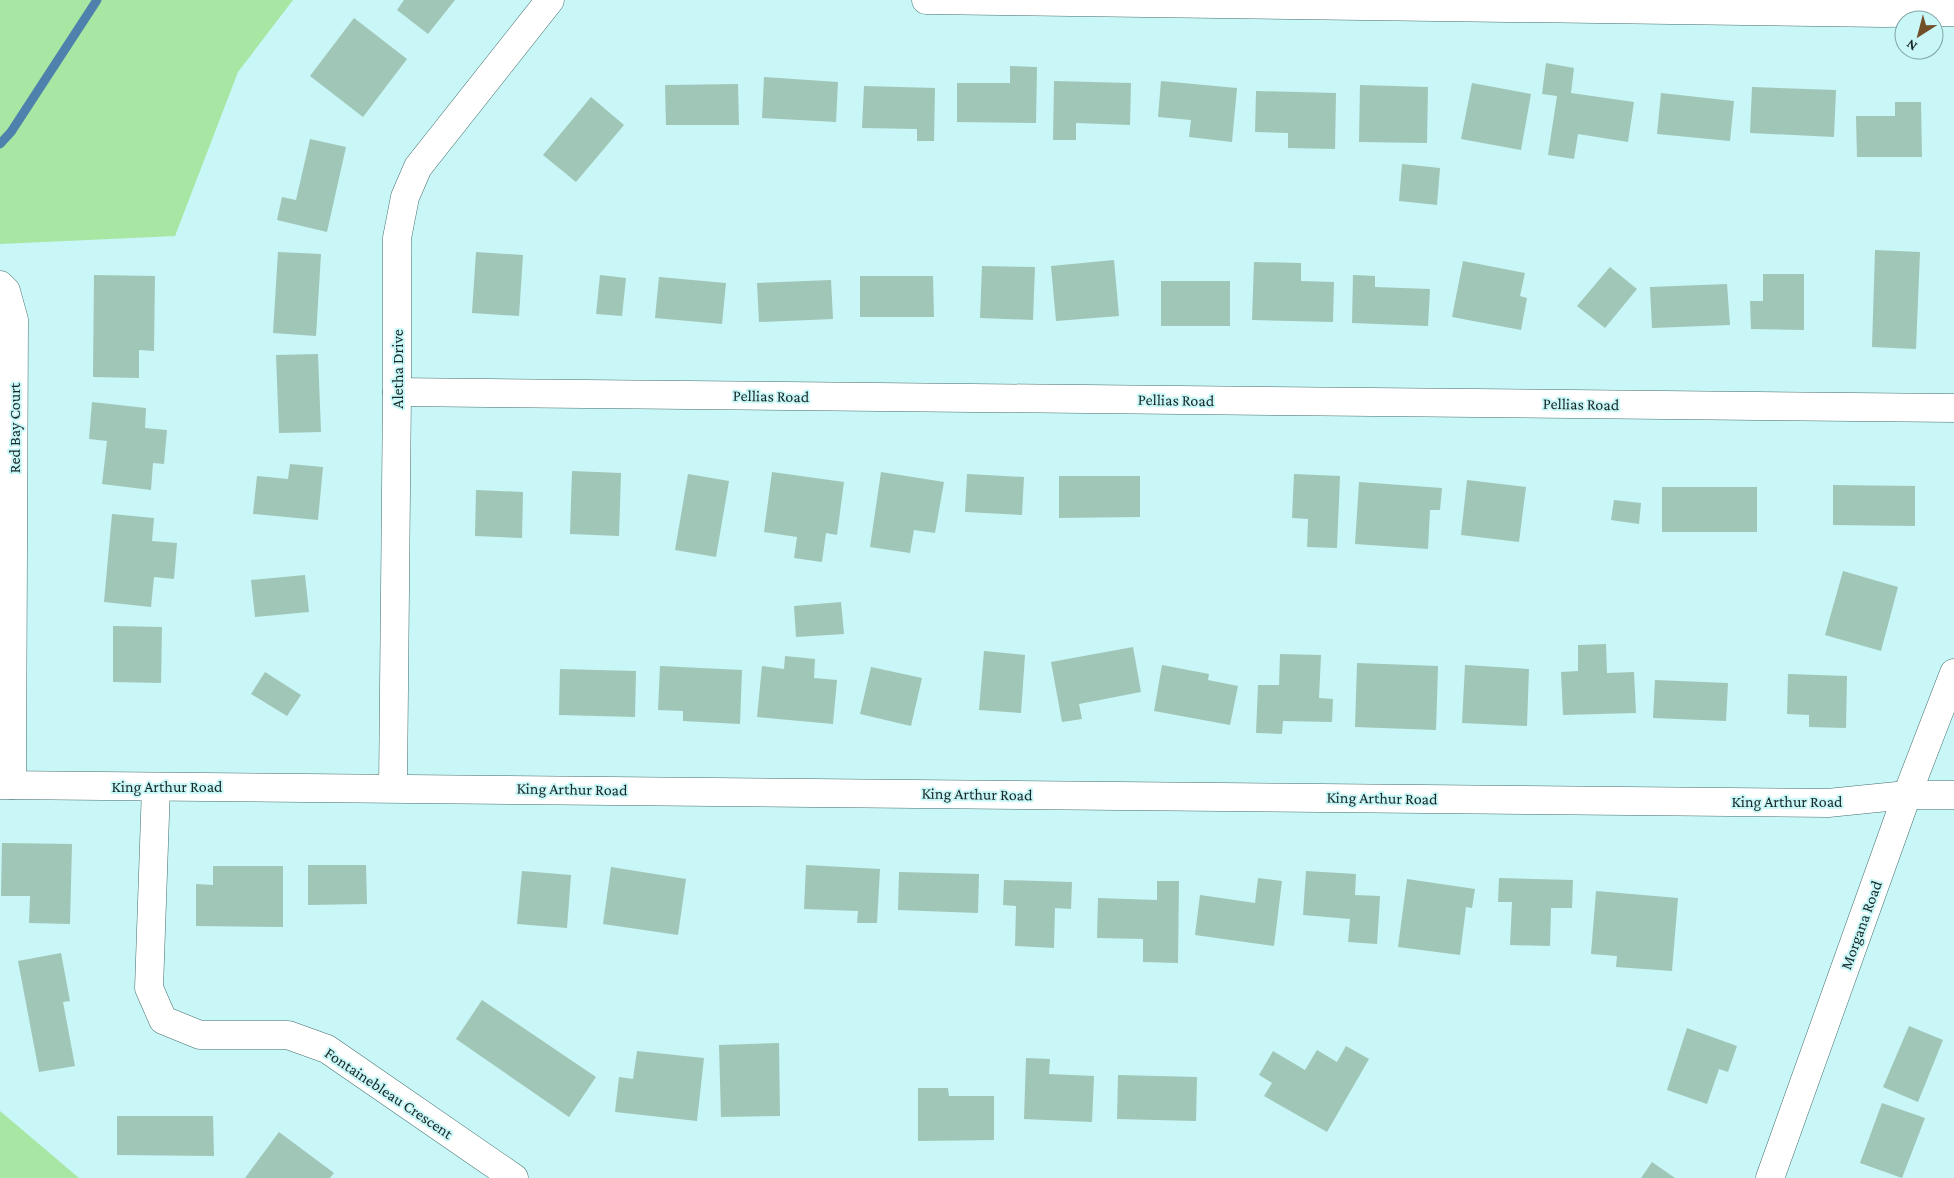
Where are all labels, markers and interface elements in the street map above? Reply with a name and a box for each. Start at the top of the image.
north arrow [1894,10,1944,60]
text: N [1902,36,1920,55]
street label: Aletha Drive [389,329,406,409]
street label: Red Bay Court [6,382,24,473]
street label: Pellias Road [733,387,810,405]
street label: Pellias Road [1138,391,1215,409]
street label: Pellias Road [1543,395,1620,413]
street label: King Arthur Road [112,778,223,796]
street label: King Arthur Road [516,780,628,799]
street label: King Arthur Road [921,785,1033,804]
street label: King Arthur Road [1326,789,1438,808]
street label: King Arthur Road [1732,793,1843,811]
street label: Morgana Road [1837,878,1886,972]
street label: Fontainebleau Crescent [322,1044,457,1142]

